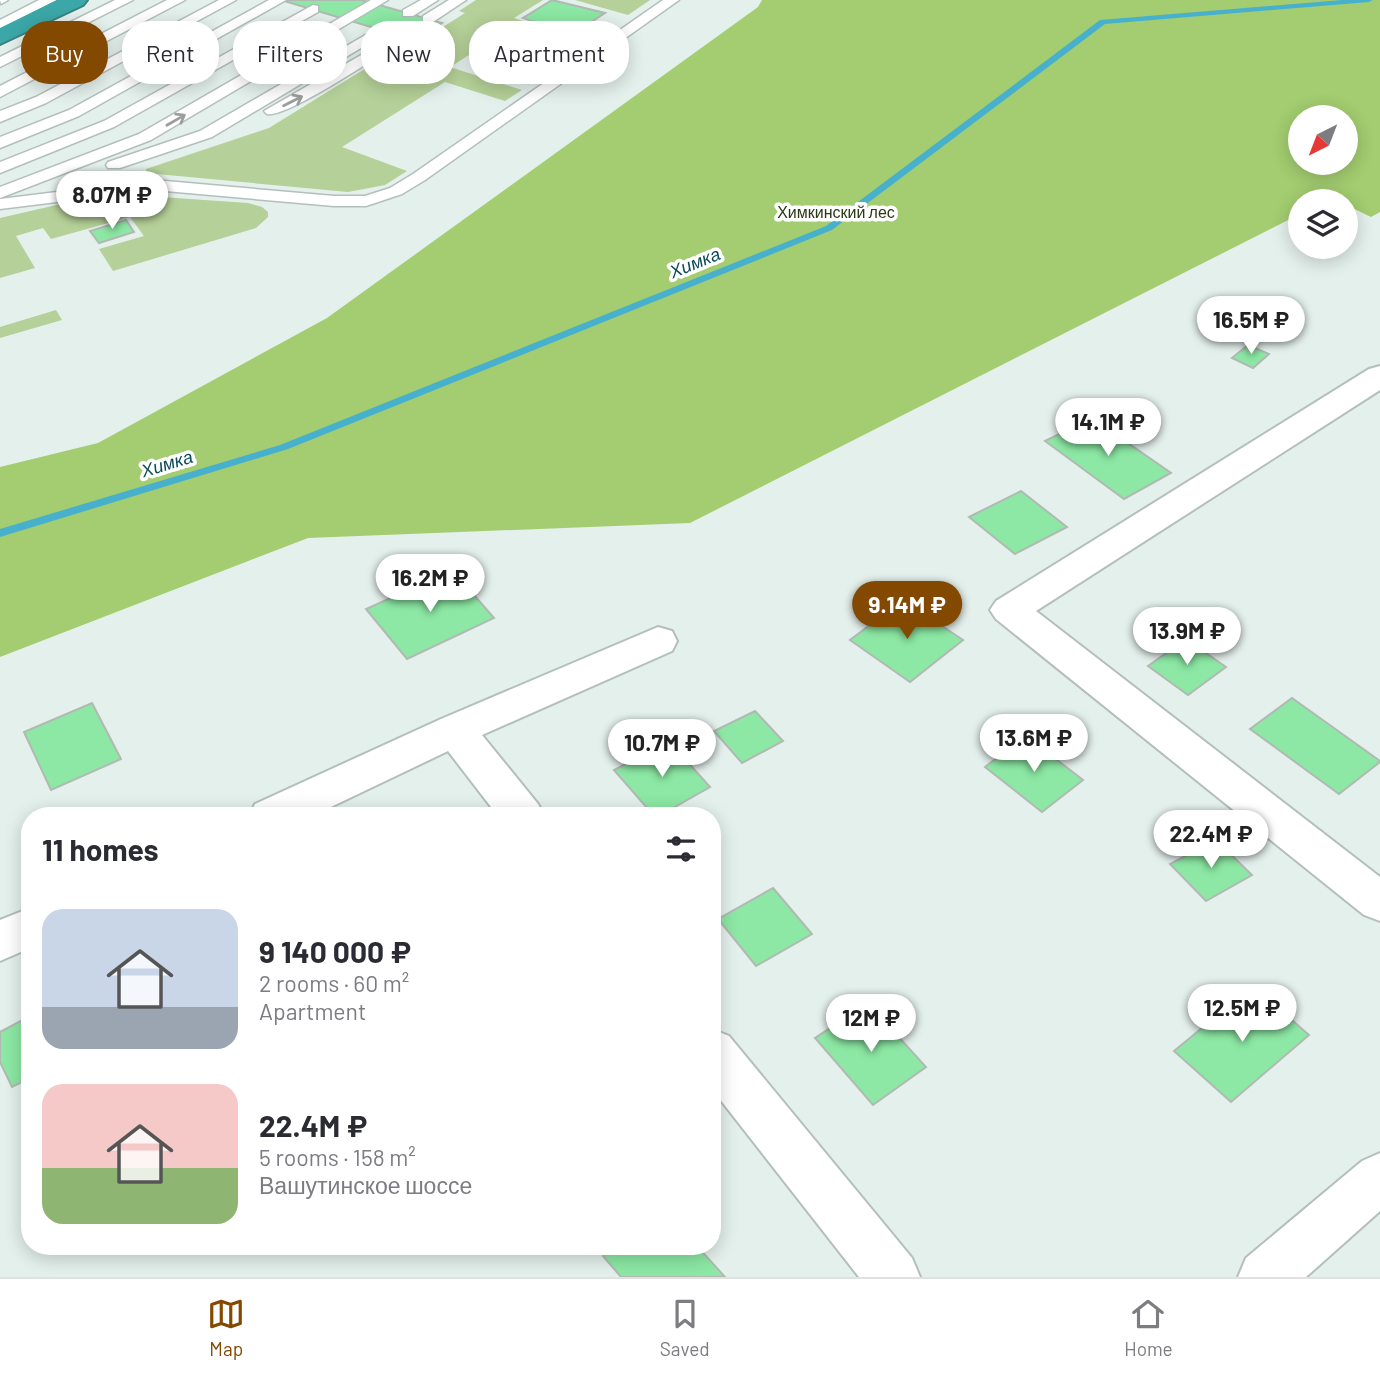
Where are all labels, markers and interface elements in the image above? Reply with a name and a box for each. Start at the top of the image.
chip: Buy [21,21,108,84]
chip: Rent [122,21,219,84]
chip: Filters [233,21,347,84]
chip: New [361,21,455,84]
chip: Apartment [469,21,629,84]
one-way arrow [282,93,302,107]
north arrow [1288,105,1358,175]
map controls [1288,105,1358,259]
one-way arrow [165,113,185,127]
pin: 8.07M ₽ [47,172,177,231]
text: 8.07M ₽ [72,180,152,208]
button: layers [1288,189,1358,259]
park label: Химкинский лес [777,202,895,221]
water label: Химка [665,242,723,283]
pin: 16.5M ₽ [1186,296,1316,356]
text: 16.5M ₽ [1213,305,1289,333]
pin: 14.1M ₽ [1043,398,1173,458]
text: 14.1M ₽ [1071,407,1145,435]
water label: Химка [137,445,195,482]
pin: 16.2M ₽ [365,554,495,614]
text: 16.2M ₽ [392,563,468,591]
pin: 9.14M ₽ [842,582,972,641]
text: 9.14M ₽ [868,590,946,618]
pin: 13.9M ₽ [1122,608,1252,667]
text: 13.9M ₽ [1149,616,1225,644]
pin: 13.6M ₽ [969,714,1099,774]
pin: 10.7M ₽ [597,720,727,779]
text: 13.6M ₽ [996,723,1072,751]
text: 10.7M ₽ [624,728,700,756]
pin: 22.4M ₽ [1146,810,1276,870]
text: 22.4M ₽ [1169,819,1253,847]
icon: filters [662,830,700,868]
text: 11 homes [42,831,159,867]
text: 9 140 000 ₽ [259,933,411,969]
icon: home [98,937,182,1021]
text: 2 rooms · 60 m² [259,969,409,997]
pin: 12.5M ₽ [1177,984,1307,1044]
text: 12.5M ₽ [1204,993,1280,1021]
pin: 12M ₽ [822,995,920,1054]
text: Apartment [259,997,366,1025]
text: 12M ₽ [842,1003,900,1031]
text: 22.4M ₽ [259,1107,367,1143]
icon: home [98,1112,182,1196]
text: 5 rooms · 158 m² [259,1143,416,1171]
text: Вашутинское шоссе [259,1171,472,1199]
tab: Map [207,1295,245,1360]
tab: Saved [660,1295,710,1360]
tab: Home [1124,1295,1173,1360]

